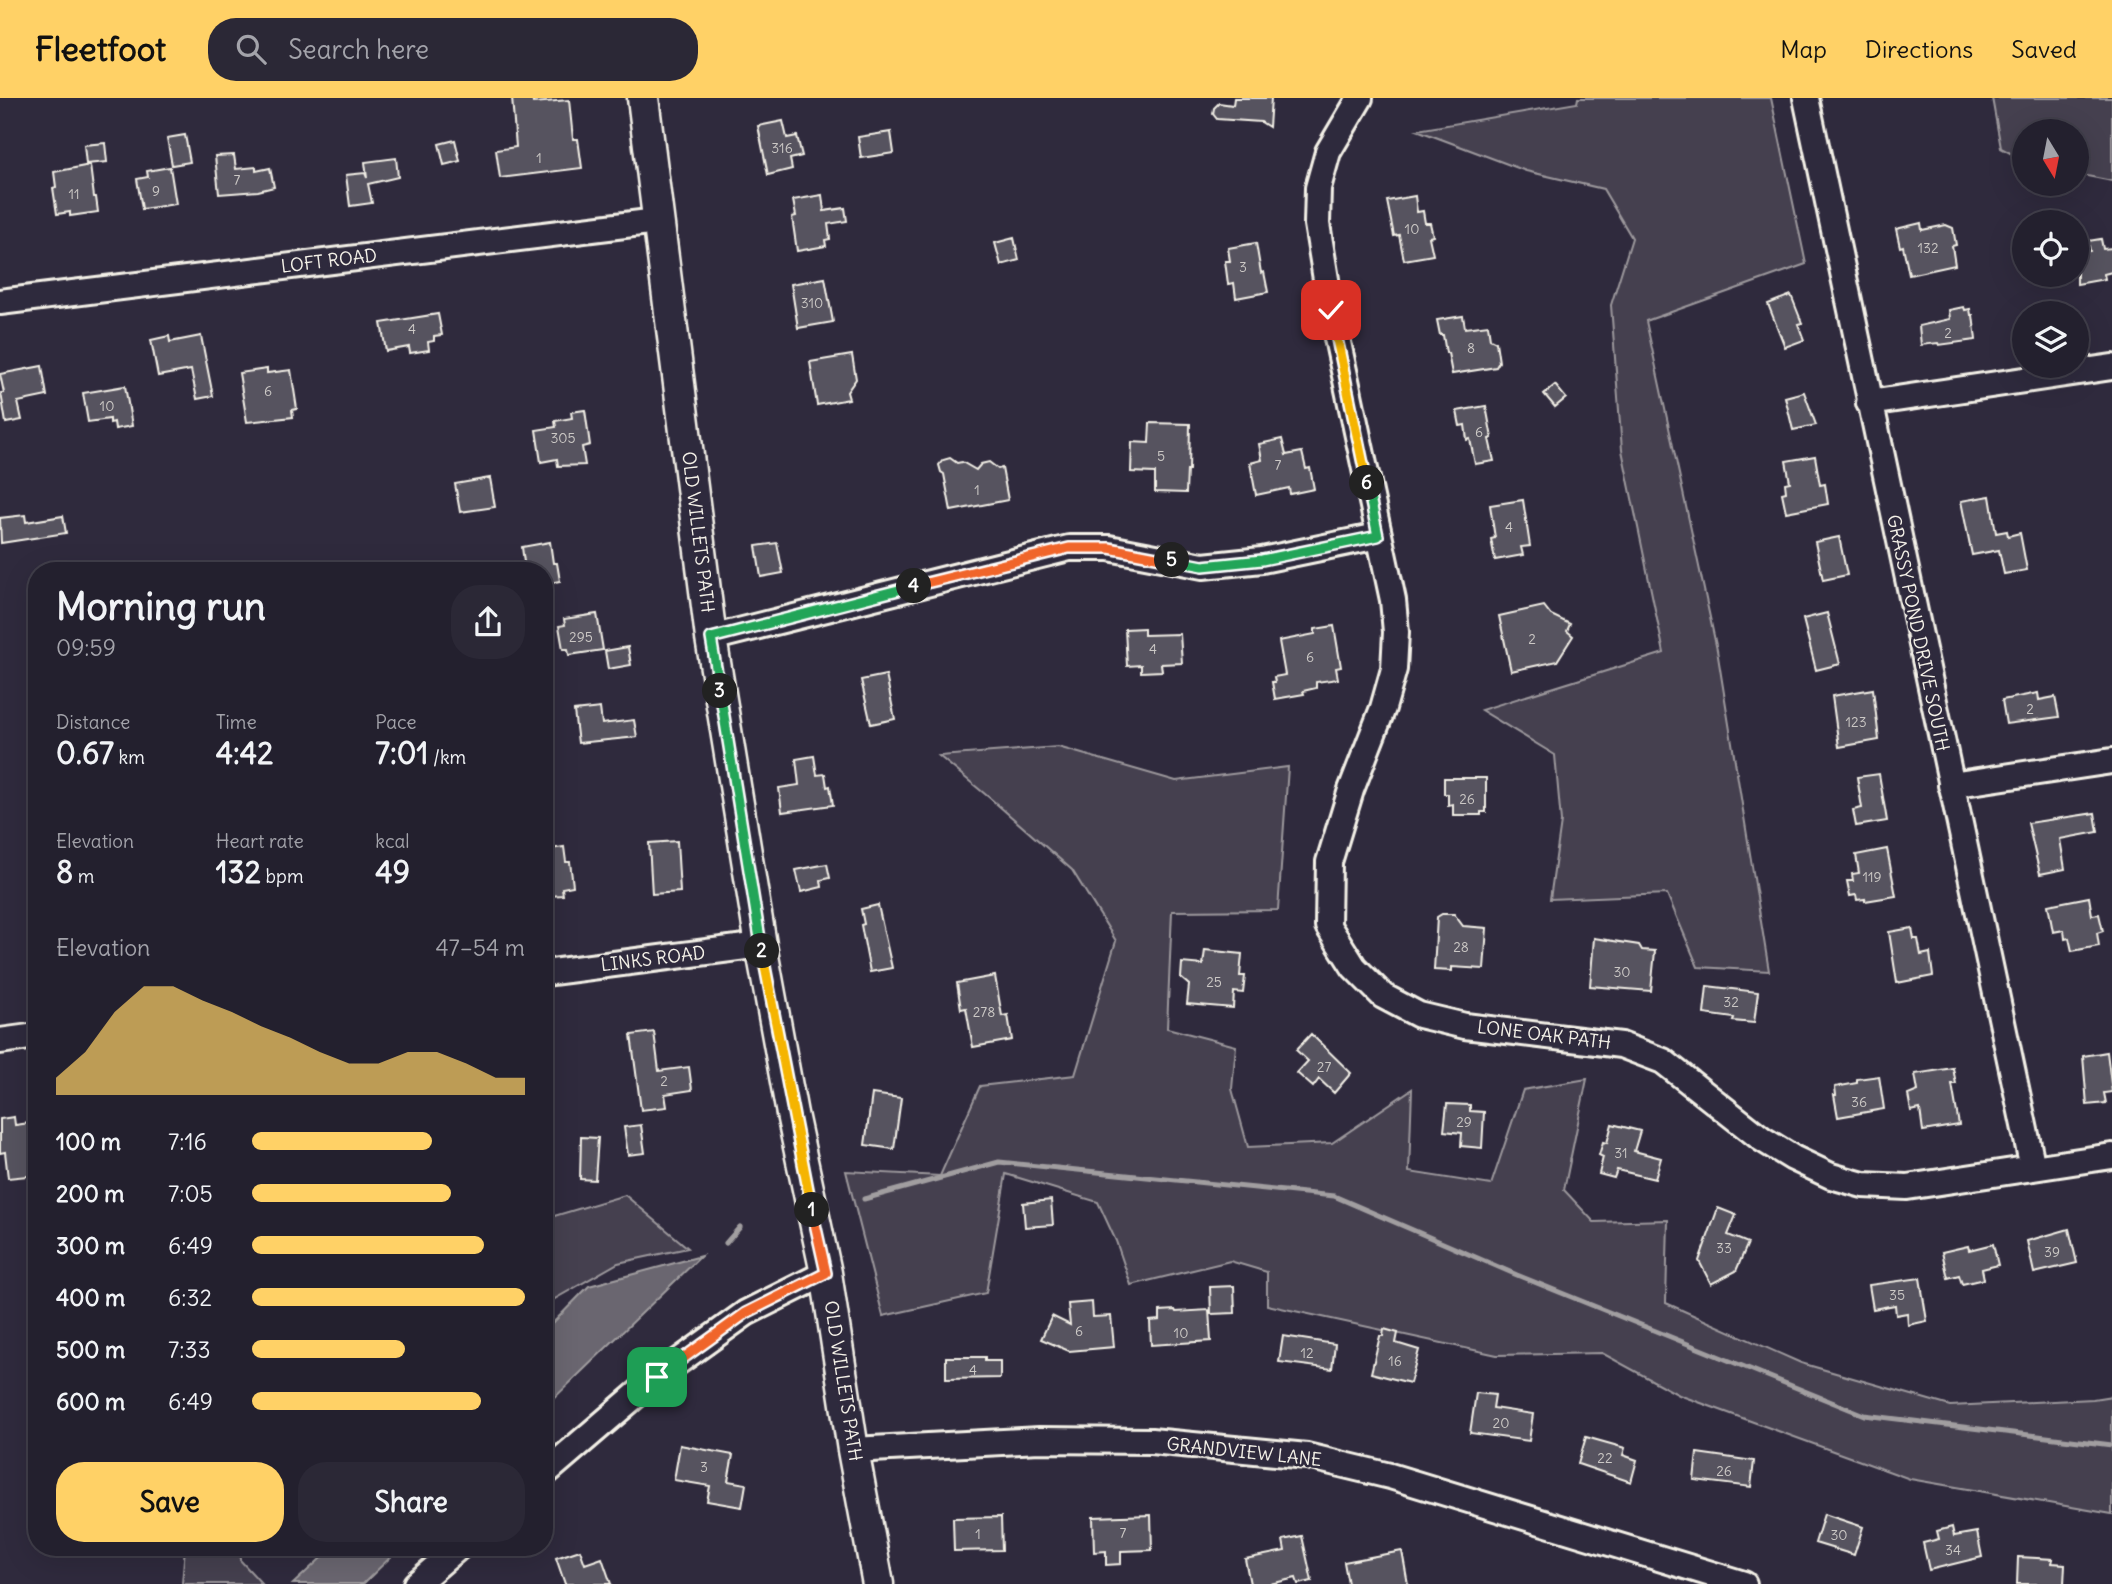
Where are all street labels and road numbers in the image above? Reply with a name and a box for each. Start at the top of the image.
street label: LOFT ROAD [280,243,378,278]
street label: OLD WILLETS PATH [677,450,720,614]
street label: GRASSY POND DRIVE SOUTH [1882,513,1955,753]
street label: LINKS ROAD [599,941,707,976]
street label: LONE OAK PATH [1476,1015,1612,1054]
street label: OLD WILLETS PATH [819,1299,868,1463]
street label: GRANDVIEW LANE [1165,1432,1323,1471]

